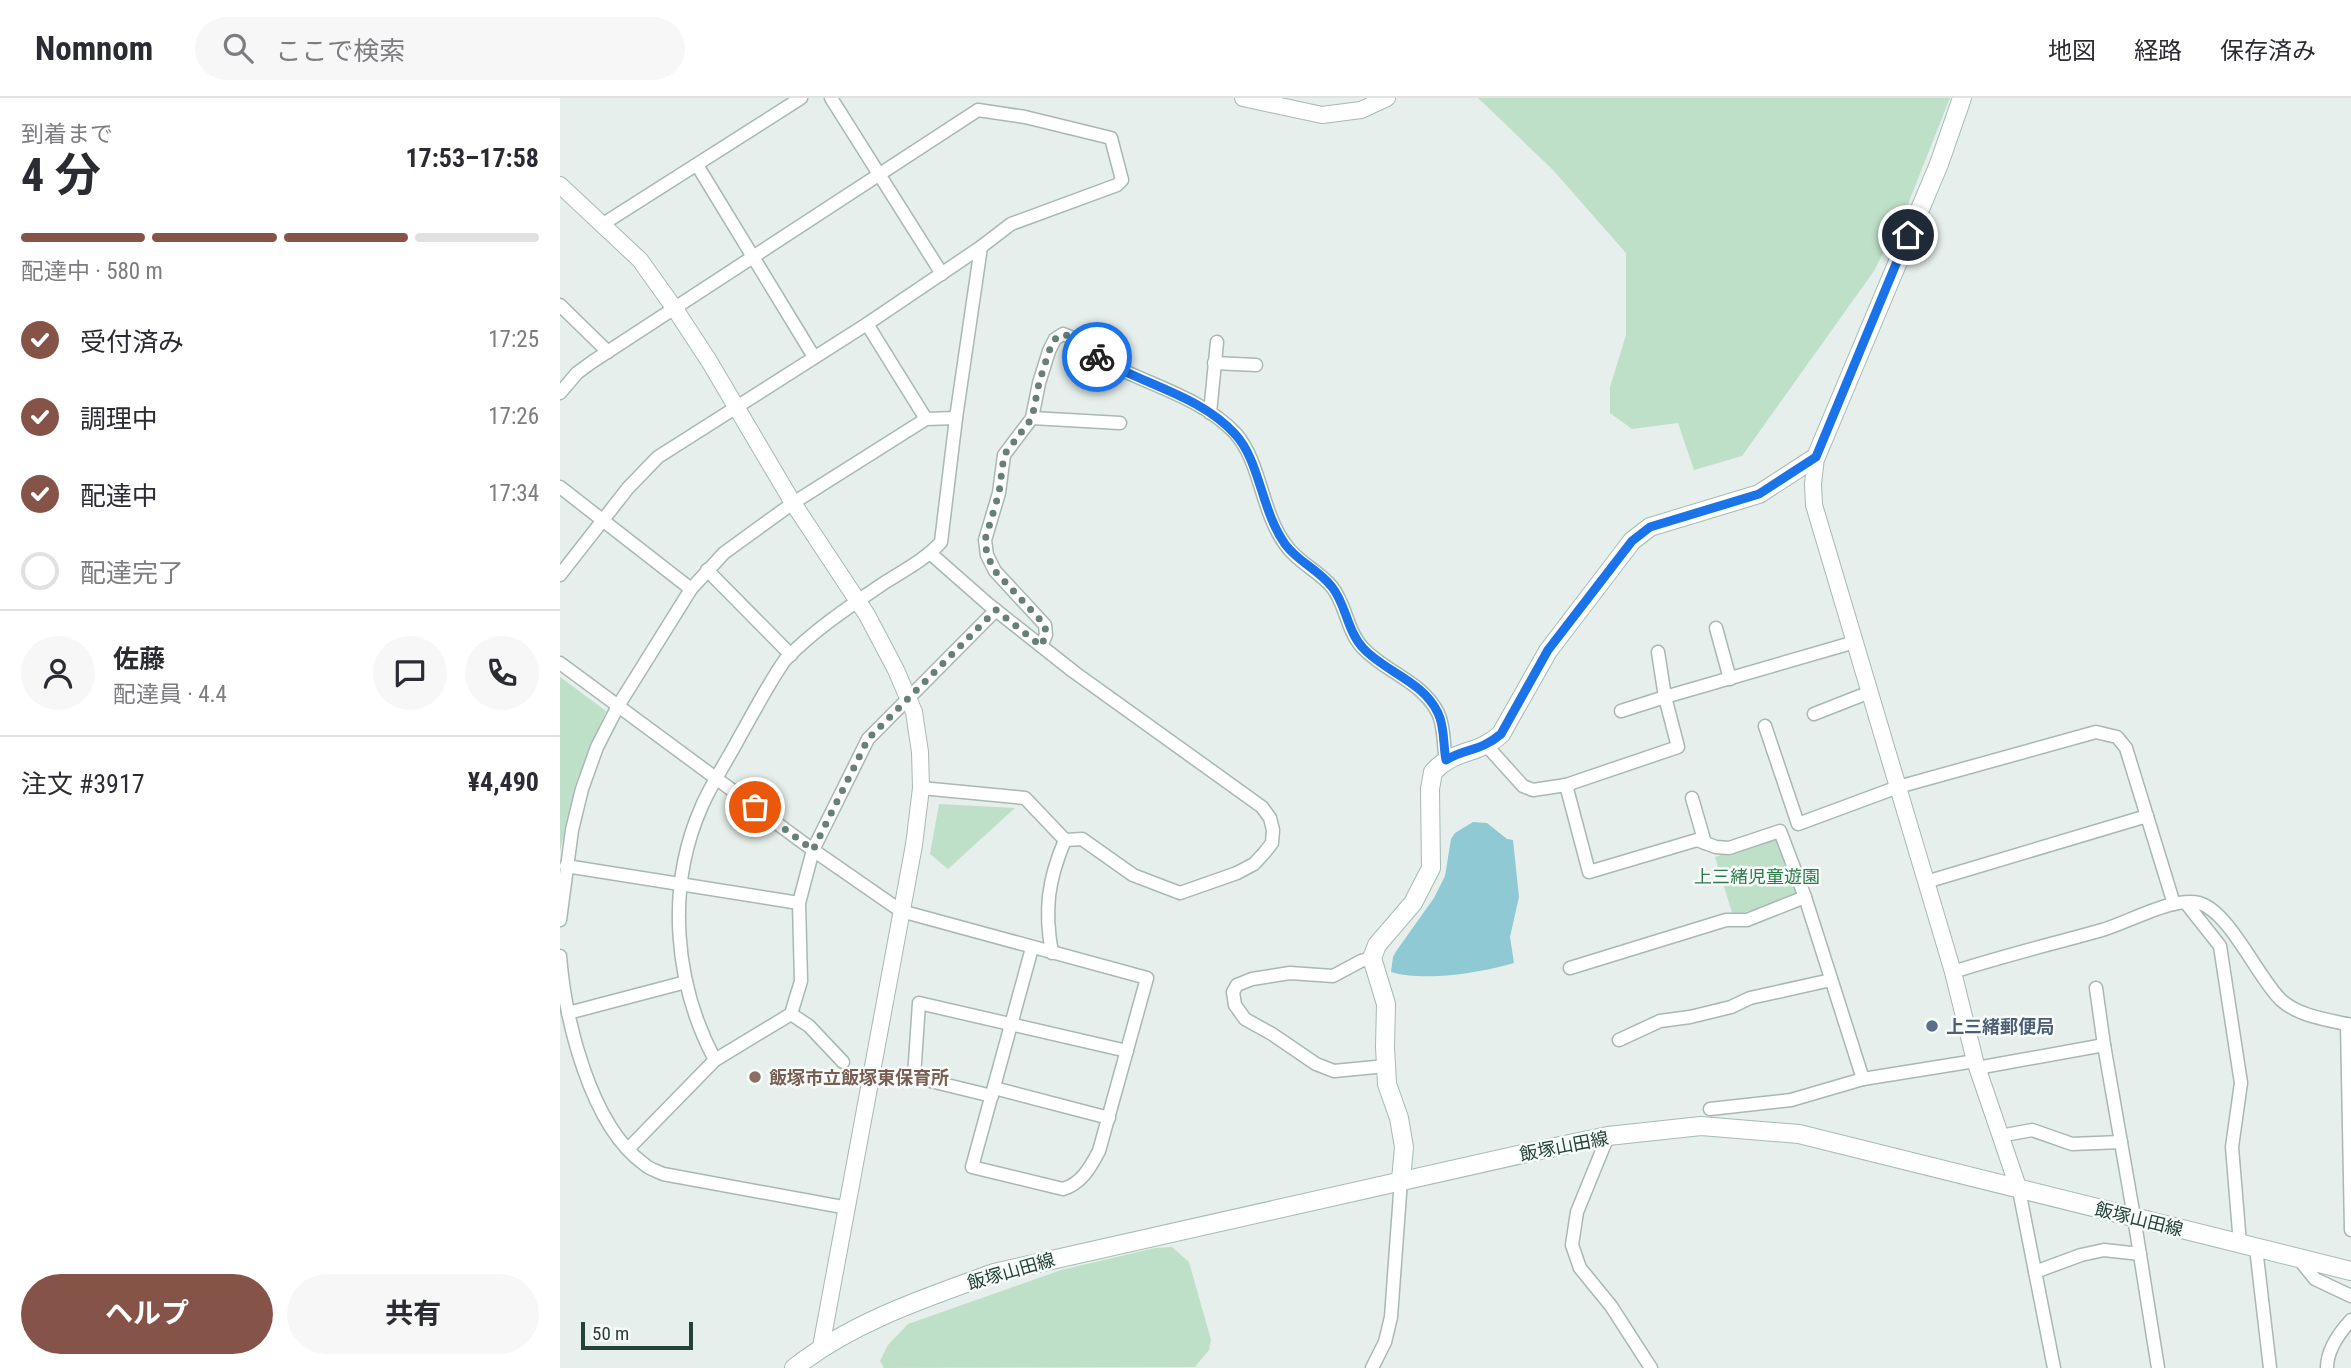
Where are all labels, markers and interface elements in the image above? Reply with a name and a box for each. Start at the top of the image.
search box [195,17,685,80]
text: Nomnom [35,29,153,68]
icon: search [219,29,257,67]
text: ここで検索 [275,36,405,66]
text: 地図 [2048,37,2096,65]
text: 経路 [2134,37,2182,65]
text: 保存済み [2220,37,2316,65]
text: 到着まで [21,121,113,148]
text: 17:53–17:58 [405,143,539,173]
text: 4 分 [21,148,101,202]
pin [1878,205,1938,265]
icon: home [1889,216,1927,254]
text: 配達中 · 580 m [21,258,163,285]
icon: check [21,321,59,359]
courier [1062,322,1132,392]
text: 17:25 [488,326,539,353]
text: 受付済み [80,327,184,357]
icon: bike [1078,338,1116,376]
icon: check [21,398,59,436]
text: 17:26 [488,403,539,430]
text: 調理中 [80,404,158,434]
icon: check [21,475,59,513]
text: 17:34 [488,480,539,507]
text: 配達中 [80,481,158,511]
text: 配達完了 [80,558,184,588]
button: person [21,636,95,710]
button: chat [373,636,447,710]
button: phone [465,636,539,710]
text: 佐藤 [113,644,165,674]
text: 配達員 · 4.4 [113,681,227,708]
text: ¥4,490 [468,767,539,797]
text: 注文 #3917 [21,769,145,799]
pin [725,777,785,837]
icon: bag [736,788,774,826]
park label: 上三緒児童遊園 [1694,866,1820,887]
place label: 上三緒郵便局 [1946,1016,2054,1037]
marker: 上三緒郵便局 [1924,1018,1940,1034]
place label: 飯塚市立飯塚東保育所 [769,1067,949,1088]
marker: 飯塚市立飯塚東保育所 [747,1069,763,1085]
street label: 飯塚山田線 [1518,1127,1610,1165]
street label: 飯塚山田線 [2093,1198,2185,1240]
street label: 飯塚山田線 [965,1249,1057,1293]
button: ヘルプ [21,1274,273,1354]
button: 共有 [287,1274,539,1354]
scale bar [581,1319,693,1351]
text: 50 m [592,1322,629,1345]

